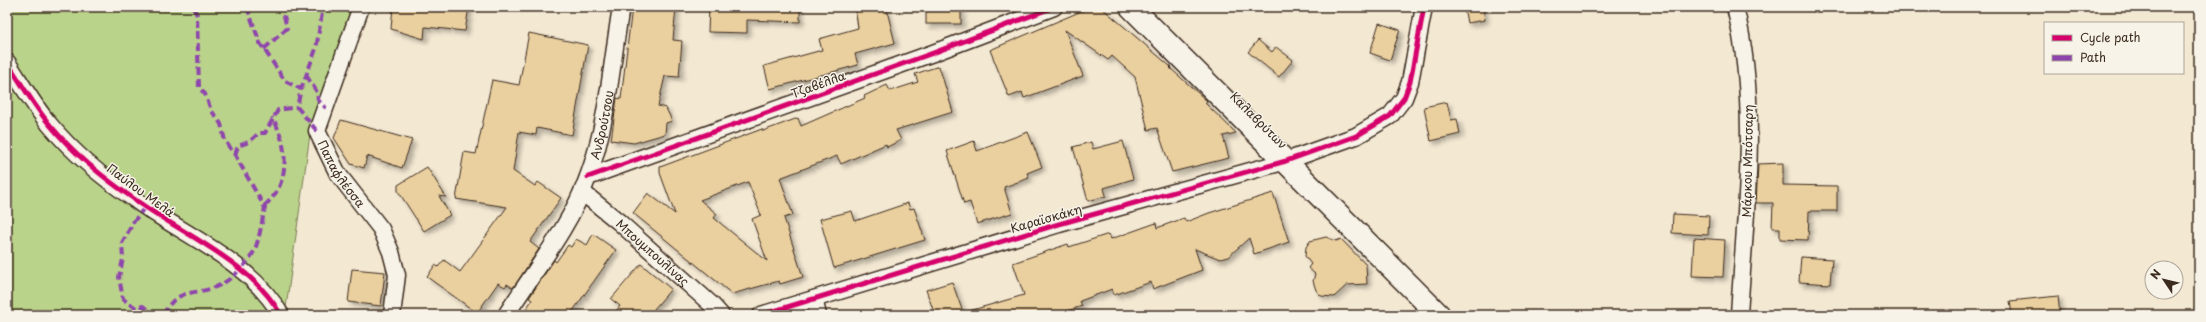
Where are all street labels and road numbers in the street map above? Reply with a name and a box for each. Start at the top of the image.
street label: Τζαβέλλα [788,66,848,102]
street label: Καλαβρύτων [1226,87,1292,153]
street label: Ανδρούτσου [585,89,618,161]
street label: Μάρκου Μπότσαρη [1737,104,1757,218]
street label: Παπαφλέσσα [314,137,370,211]
street label: Παύλου Μελά [103,159,179,221]
street label: Καραϊσκάκη [1008,199,1084,237]
street label: Μπουμπουλίνας [612,215,693,290]

